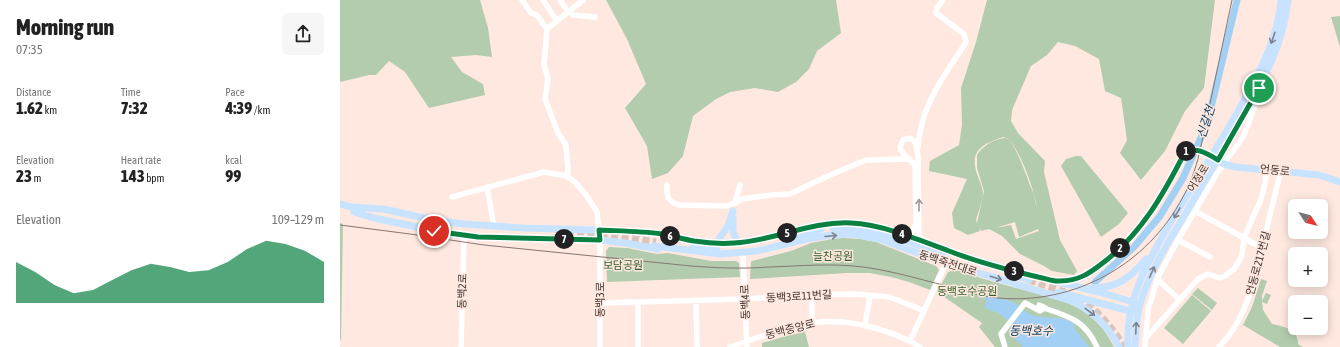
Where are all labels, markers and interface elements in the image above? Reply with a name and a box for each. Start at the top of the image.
button: share [282,13,324,55]
text: Morning run [16,14,114,40]
one-way arrow [1269,32,1277,44]
text: 07:35 [16,42,43,57]
pin [1242,71,1276,105]
icon: arrive [1248,77,1270,99]
text: Distance [16,86,51,98]
text: Time [121,86,141,98]
text: Pace [225,86,245,98]
text: 1.62 [16,98,43,118]
text: 7:32 [121,98,148,118]
text: 4:39 [225,98,252,118]
water label: 신갈천 [1194,102,1218,140]
text: km [43,104,57,116]
text: /km [252,104,270,116]
pin: 1 [1176,141,1196,161]
text: 1 [1183,145,1189,157]
text: Elevation [16,154,54,166]
text: Heart rate [121,154,161,166]
text: kcal [225,154,242,166]
street label: 어정로 [1185,162,1211,194]
street label: 언동로 [1259,162,1291,178]
text: 23 [16,166,32,186]
text: 143 [121,166,145,186]
text: 99 [225,166,241,186]
text: m [32,172,41,184]
text: bpm [145,172,165,184]
one-way arrow [915,199,923,212]
north arrow [1288,199,1328,239]
map controls [1288,199,1328,335]
one-way arrow [1173,207,1181,218]
text: Elevation [16,212,61,227]
text: 109–129 m [272,212,324,227]
pin [417,214,451,248]
icon: check [423,220,445,242]
pin: 5 [777,223,797,243]
pin: 4 [892,224,912,244]
pin: 6 [660,226,680,246]
text: 5 [784,227,790,239]
text: 4 [899,228,905,240]
pin: 7 [554,229,574,249]
text: 6 [667,230,673,242]
street label: 언동로217번길 [1244,230,1272,296]
one-way arrow [824,232,837,239]
text: 7 [561,233,567,245]
pin: 2 [1110,238,1130,258]
text: 2 [1117,242,1123,254]
button: + [1288,247,1328,287]
street label: 동백죽전대로 [917,248,979,278]
park label: 늘찬공원 [813,250,853,262]
park label: 보담공원 [603,259,643,271]
pin: 3 [1004,261,1024,281]
text: 3 [1011,265,1017,277]
one-way arrow [1149,266,1156,278]
street label: 동백2로 [455,273,469,309]
one-way arrow [989,275,1002,282]
street label: 동백3로 [594,282,606,318]
street label: 동백4로 [738,284,752,320]
park label: 동백호수공원 [937,285,997,297]
street label: 동백3로11번길 [766,288,832,304]
button: − [1288,295,1328,335]
one-way arrow [1085,307,1096,316]
street label: 동백중앙로 [764,317,816,341]
one-way arrow [1133,322,1140,335]
water label: 동백호수 [1009,324,1054,338]

